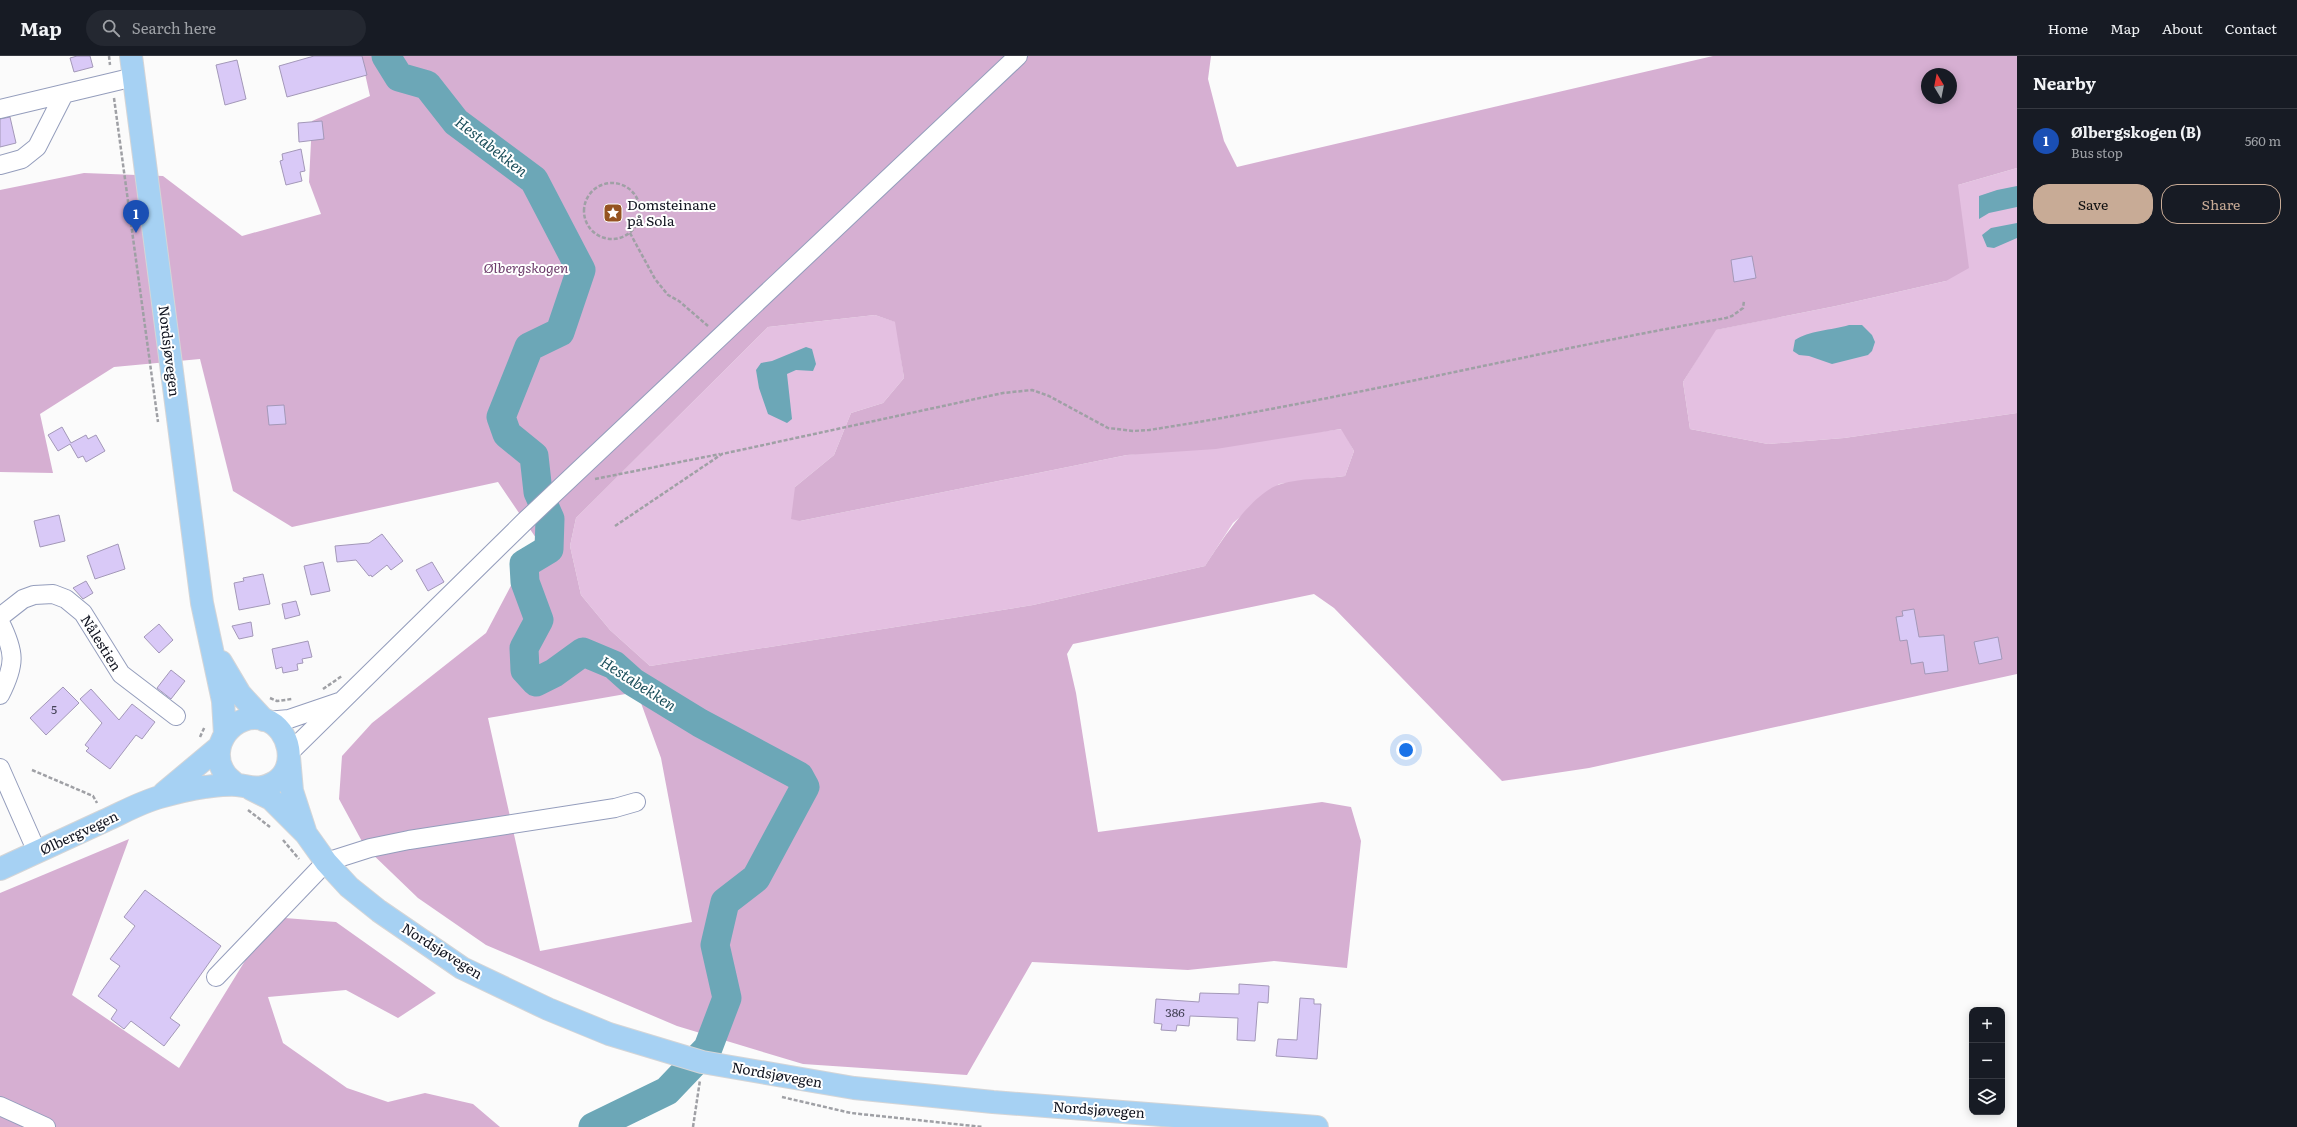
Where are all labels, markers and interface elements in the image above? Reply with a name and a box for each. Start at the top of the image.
search box [86,10,366,46]
text: Map [20,14,62,42]
text: Search here [132,16,216,39]
icon: search [100,17,122,39]
text: Home [2048,18,2088,38]
text: Map [2110,18,2140,38]
text: About [2162,18,2203,38]
text: Contact [2225,18,2277,38]
north arrow [1921,68,1957,104]
text: Nearby [2033,70,2096,95]
water label: Hestabekken [451,110,533,182]
text: Ølbergskogen (B) [2071,120,2201,143]
text: 1 [2043,131,2049,150]
text: 560 m [2245,131,2281,150]
text: Bus stop [2071,143,2123,162]
button: Save [2033,184,2153,224]
button: Share [2161,184,2281,224]
place label: Domsteinane på Sola [627,194,716,230]
pin: 1 [123,200,149,233]
place icon: Domsteinane på Sola [602,202,624,224]
park label: Ølbergskogen [484,257,569,277]
street label: Nordsjøvegen [154,304,186,398]
street label: Nålestien [77,610,127,675]
water label: Hestabekken [596,650,681,716]
house number: 5 [51,700,57,718]
your location [1396,740,1416,760]
street label: Ølbergvegen [36,805,121,859]
street label: Nordsjøvegen [398,917,487,983]
house number: 386 [1165,1003,1185,1021]
map controls [1969,1007,2005,1115]
button: + [1969,1007,2005,1043]
button: − [1969,1043,2005,1079]
street label: Nordsjøvegen [730,1056,824,1092]
button: layers [1969,1079,2005,1115]
street label: Nordsjøvegen [1053,1096,1146,1122]

